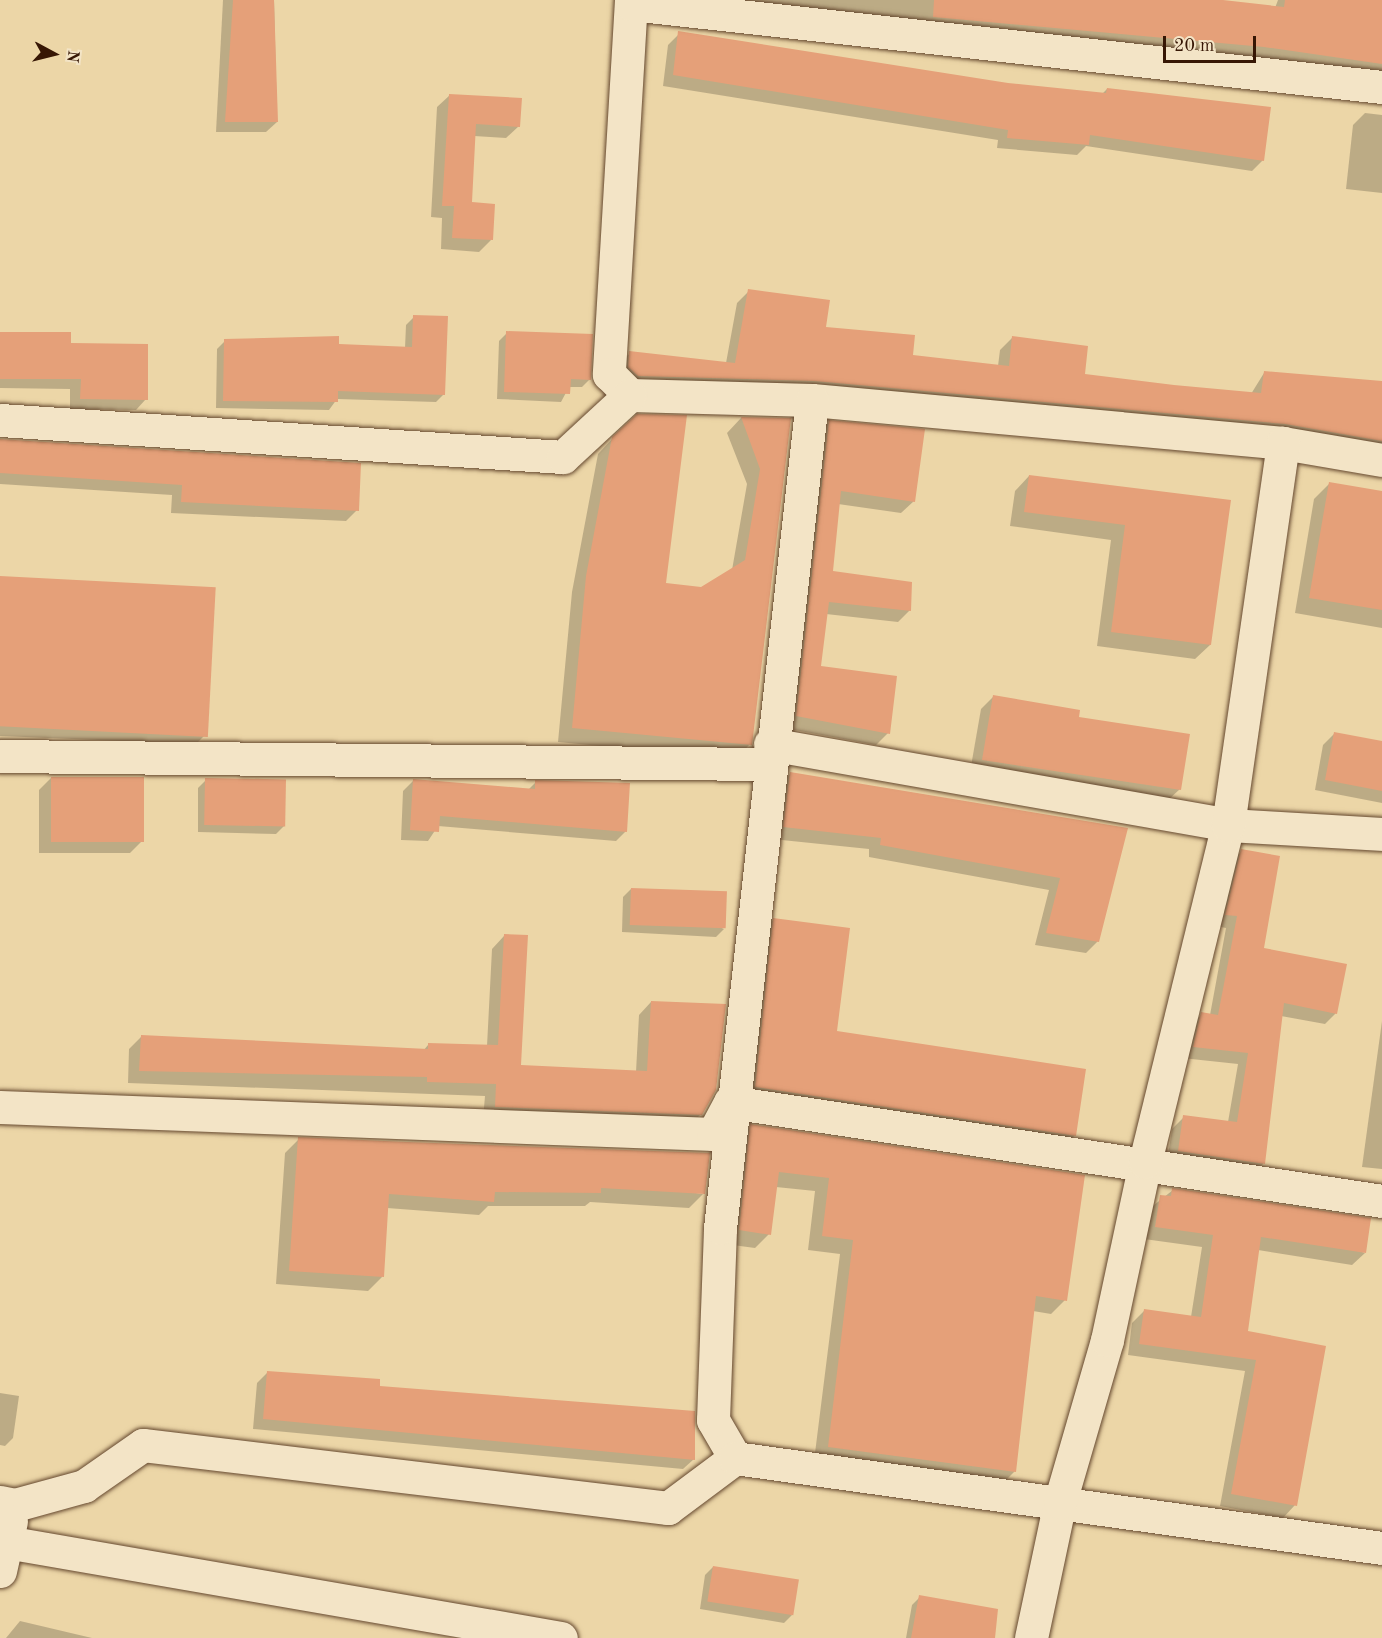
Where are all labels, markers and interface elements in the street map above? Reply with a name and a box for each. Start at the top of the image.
north arrow [24,24,84,84]
scale bar [1166,24,1259,62]
text: 20 m [1174,37,1214,55]
text: N [63,49,81,63]

